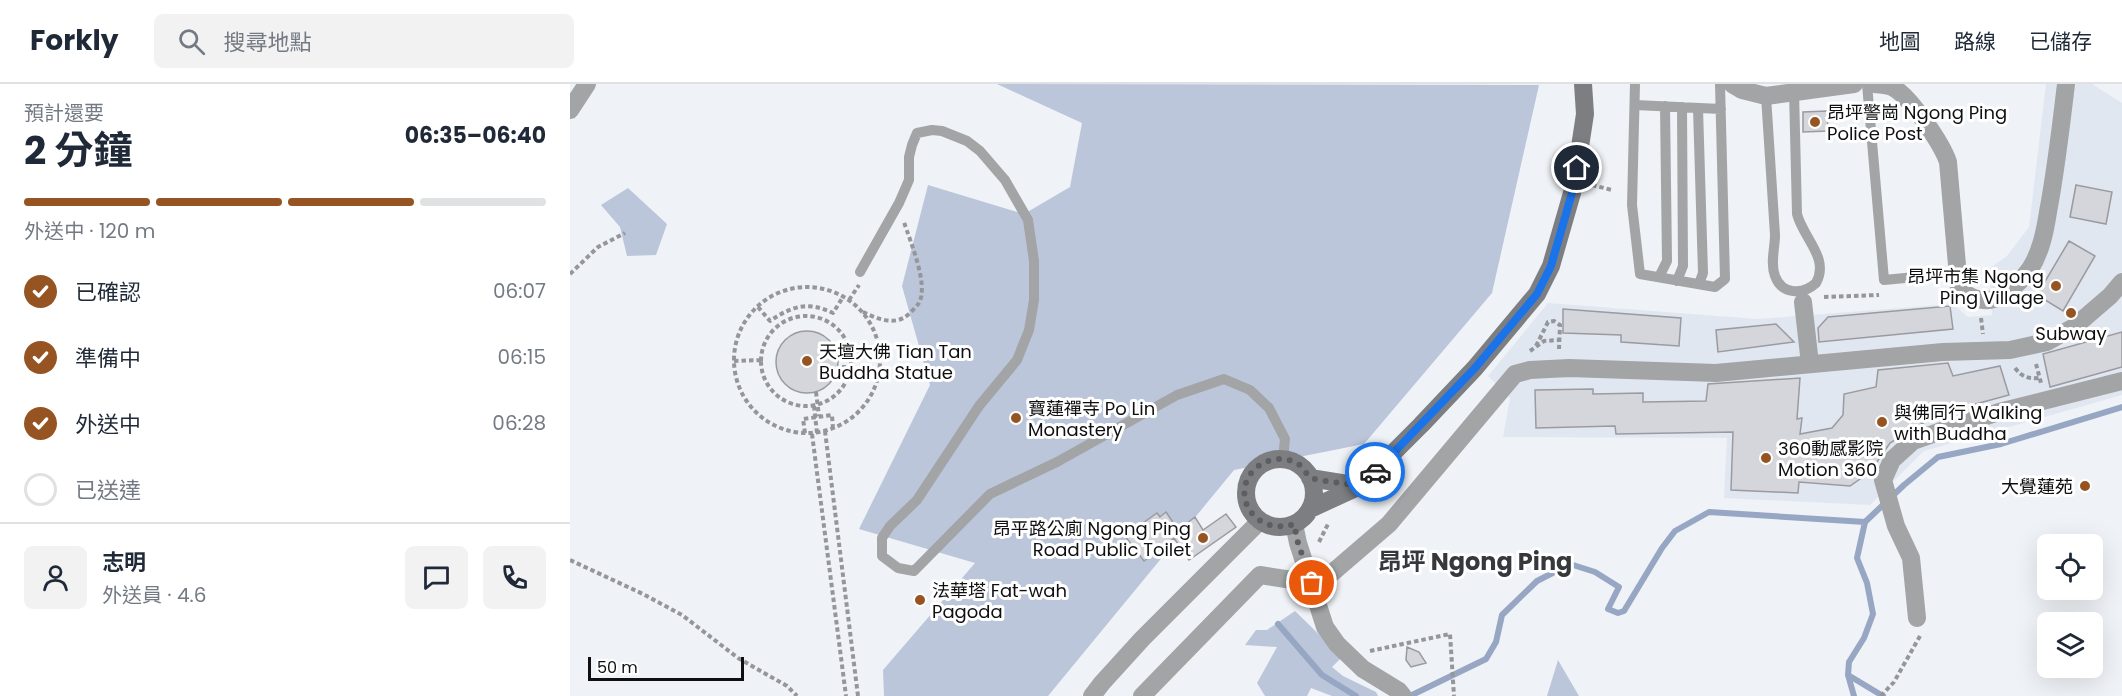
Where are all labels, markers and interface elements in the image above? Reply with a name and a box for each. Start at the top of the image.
search box [154,14,574,68]
text: Forkly [30,21,118,60]
icon: search [175,25,208,58]
text: 搜尋地點 [223,27,311,58]
text: 地圖 [1879,27,1921,56]
text: 路線 [1954,27,1996,56]
text: 已儲存 [2029,27,2092,56]
text: 預計還要 [24,99,104,127]
place label: 昂坪警崗 Ngong Ping Police Post [1827,100,2007,146]
marker: 昂坪警崗 Ngong Ping Police Post [1808,115,1822,129]
text: 06:35–06:40 [405,120,546,151]
text: 2 分鐘 [24,123,133,178]
pin [1551,142,1602,193]
icon: home [1560,151,1593,184]
text: 外送中 · 120 m [24,217,155,245]
place label: 昂坪市集 Ngong Ping Village [1907,264,2044,310]
icon: check [24,275,57,308]
text: 已確認 [75,277,141,308]
text: 06:07 [493,277,546,305]
marker: 昂坪市集 Ngong Ping Village [2049,279,2063,293]
marker: Subway [2064,306,2078,320]
place label: Subway [2035,321,2107,346]
place label: 天壇大佛 Tian Tan Buddha Statue [819,339,972,385]
icon: check [24,341,57,374]
text: 準備中 [75,343,141,374]
text: 06:15 [498,343,546,371]
marker: 天壇大佛 Tian Tan Buddha Statue [800,354,814,368]
place label: 寶蓮禪寺 Po Lin Monastery [1028,396,1155,442]
place label: 與佛同行 Walking with Buddha [1894,400,2042,446]
icon: check [24,407,57,440]
text: 外送中 [75,409,141,440]
text: 06:28 [492,409,546,437]
marker: 寶蓮禪寺 Po Lin Monastery [1009,411,1023,425]
marker: 與佛同行 Walking with Buddha [1875,415,1889,429]
place label: 360動感影院 Motion 360 [1778,436,1883,482]
courier [1345,442,1405,502]
marker: 360動感影院 Motion 360 [1759,451,1773,465]
icon: car [1359,456,1392,489]
place label: 大覺蓮苑 [2001,474,2073,499]
text: 已送達 [75,475,141,506]
marker: 大覺蓮苑 [2078,479,2092,493]
place label: 昂平路公廁 Ngong Ping Road Public Toilet [993,516,1191,562]
marker: 昂平路公廁 Ngong Ping Road Public Toilet [1196,531,1210,545]
map controls [2037,534,2103,678]
button: locate [2037,534,2103,600]
district label: 昂坪 Ngong Ping [1378,545,1572,578]
button: person [24,546,87,609]
button: chat [405,546,468,609]
button: phone [483,546,546,609]
text: 志明 [102,547,146,578]
pin [1286,557,1337,608]
icon: bag [1295,566,1328,599]
place label: 法華塔 Fat-wah Pagoda [932,578,1067,624]
text: 外送員 · 4.6 [102,581,206,609]
marker: 法華塔 Fat-wah Pagoda [913,593,927,607]
button: layers [2037,612,2103,678]
scale bar [588,654,744,682]
text: 50 m [597,656,638,679]

